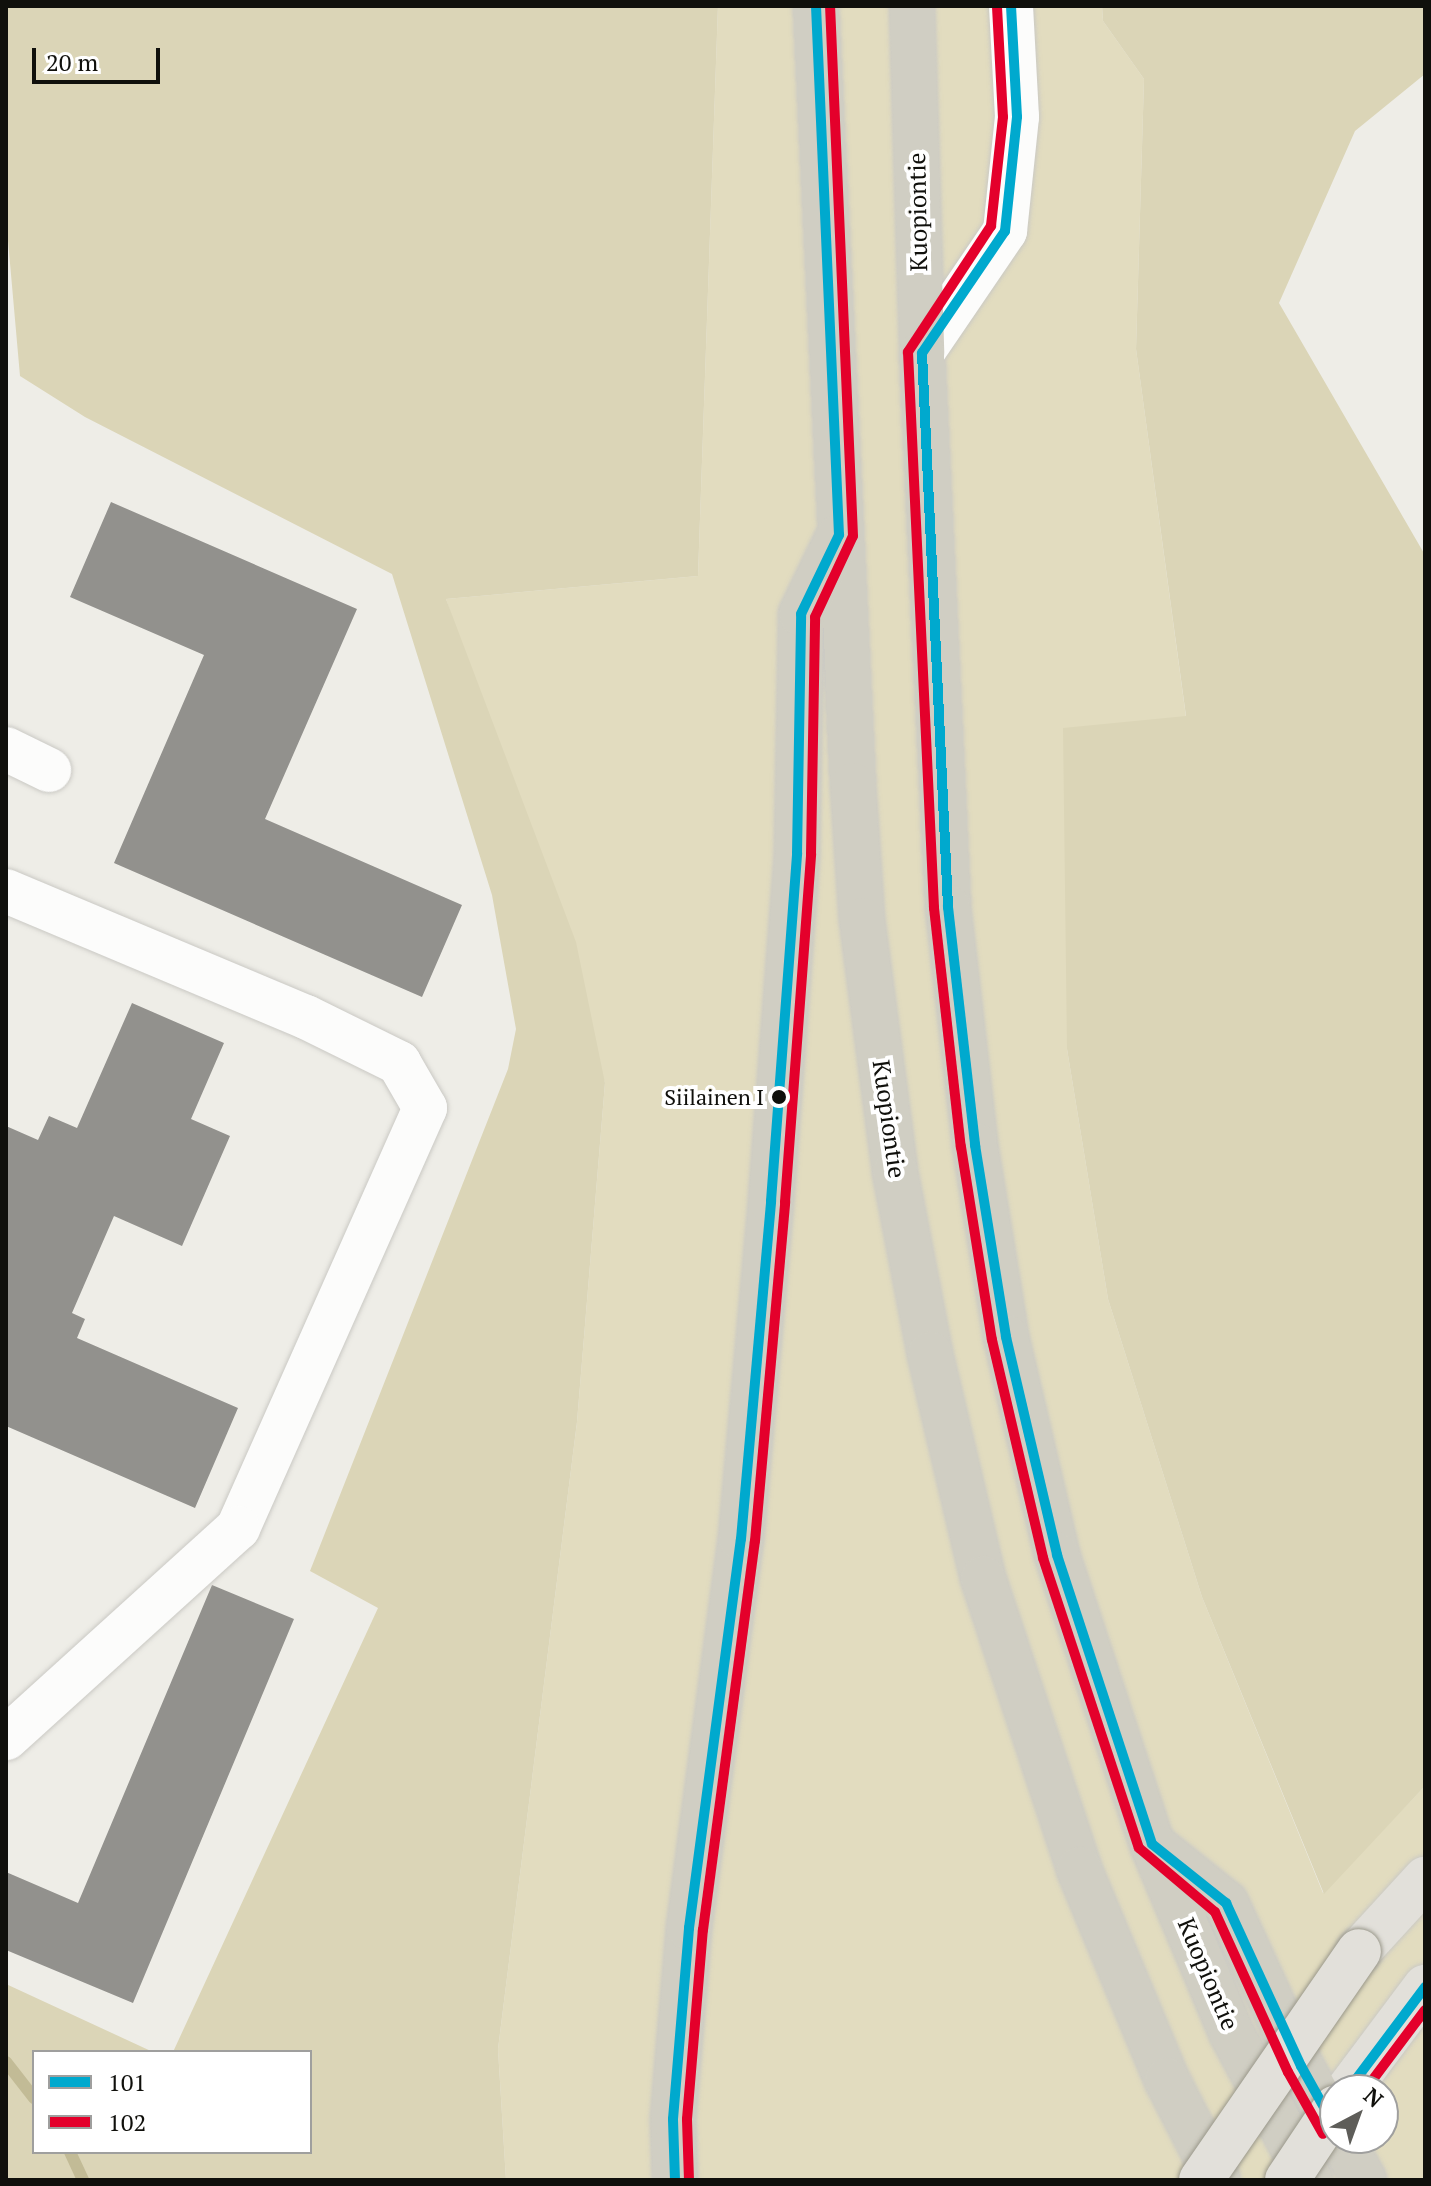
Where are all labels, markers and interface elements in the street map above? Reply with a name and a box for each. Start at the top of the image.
scale bar [36,32,164,82]
text: 20 m [46,46,98,78]
street label: Kuopiontie [903,152,933,272]
street label: Kuopiontie [866,1058,912,1180]
place label: Siilainen I [664,1084,764,1110]
marker: Siilainen I [771,1089,787,1105]
street label: Kuopiontie [1171,1914,1245,2034]
legend [32,2050,312,2154]
text: 101 [108,2066,146,2098]
north arrow [1319,2074,1399,2154]
text: N [1358,2081,1390,2113]
text: 102 [108,2106,146,2138]

